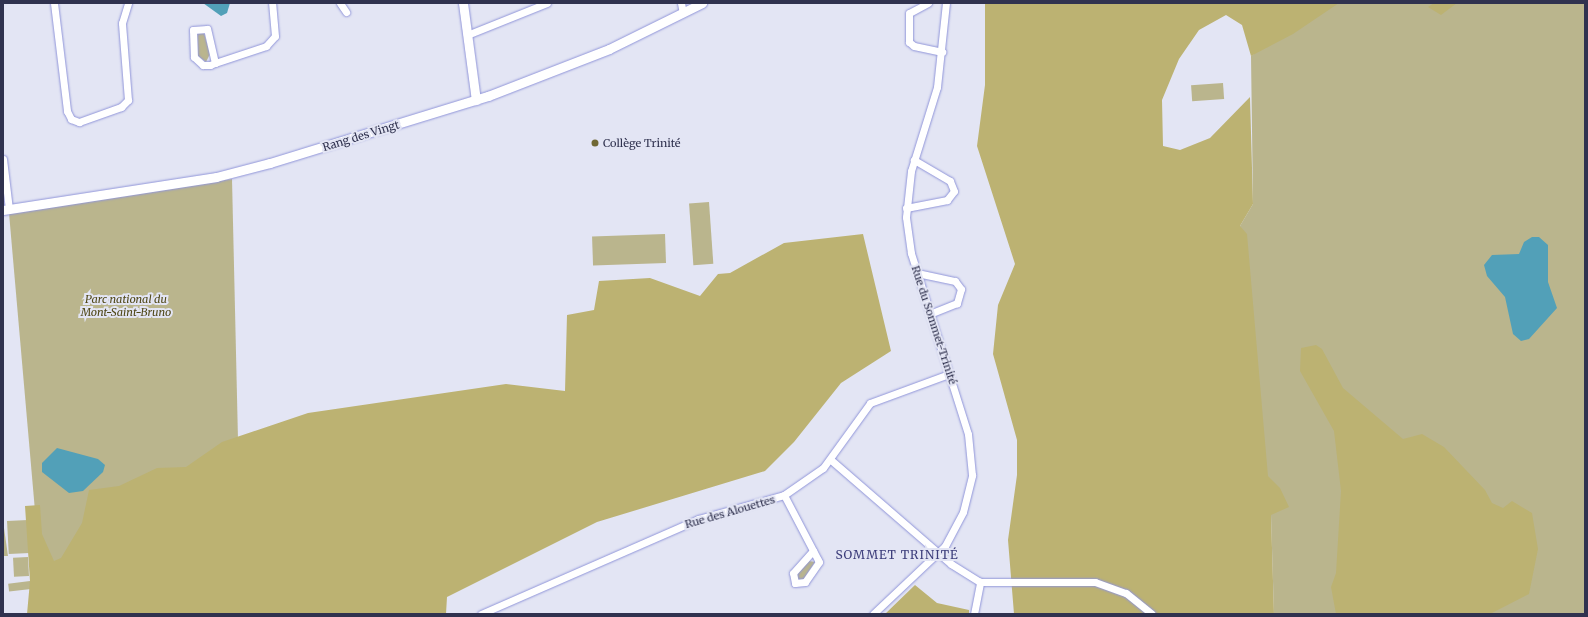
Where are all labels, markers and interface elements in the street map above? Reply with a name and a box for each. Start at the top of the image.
street label: Rang des Vingt [321,118,401,154]
place label: Collège Trinité [603,136,681,150]
marker: Collège Trinité [590,138,600,148]
street label: Rue du Sommet-Trinité [909,264,959,386]
park label: Parc national du Mont-Saint-Bruno [81,293,171,319]
street label: Rue des Alouettes [683,493,777,531]
district label: SOMMET TRINITÉ [835,548,959,562]

